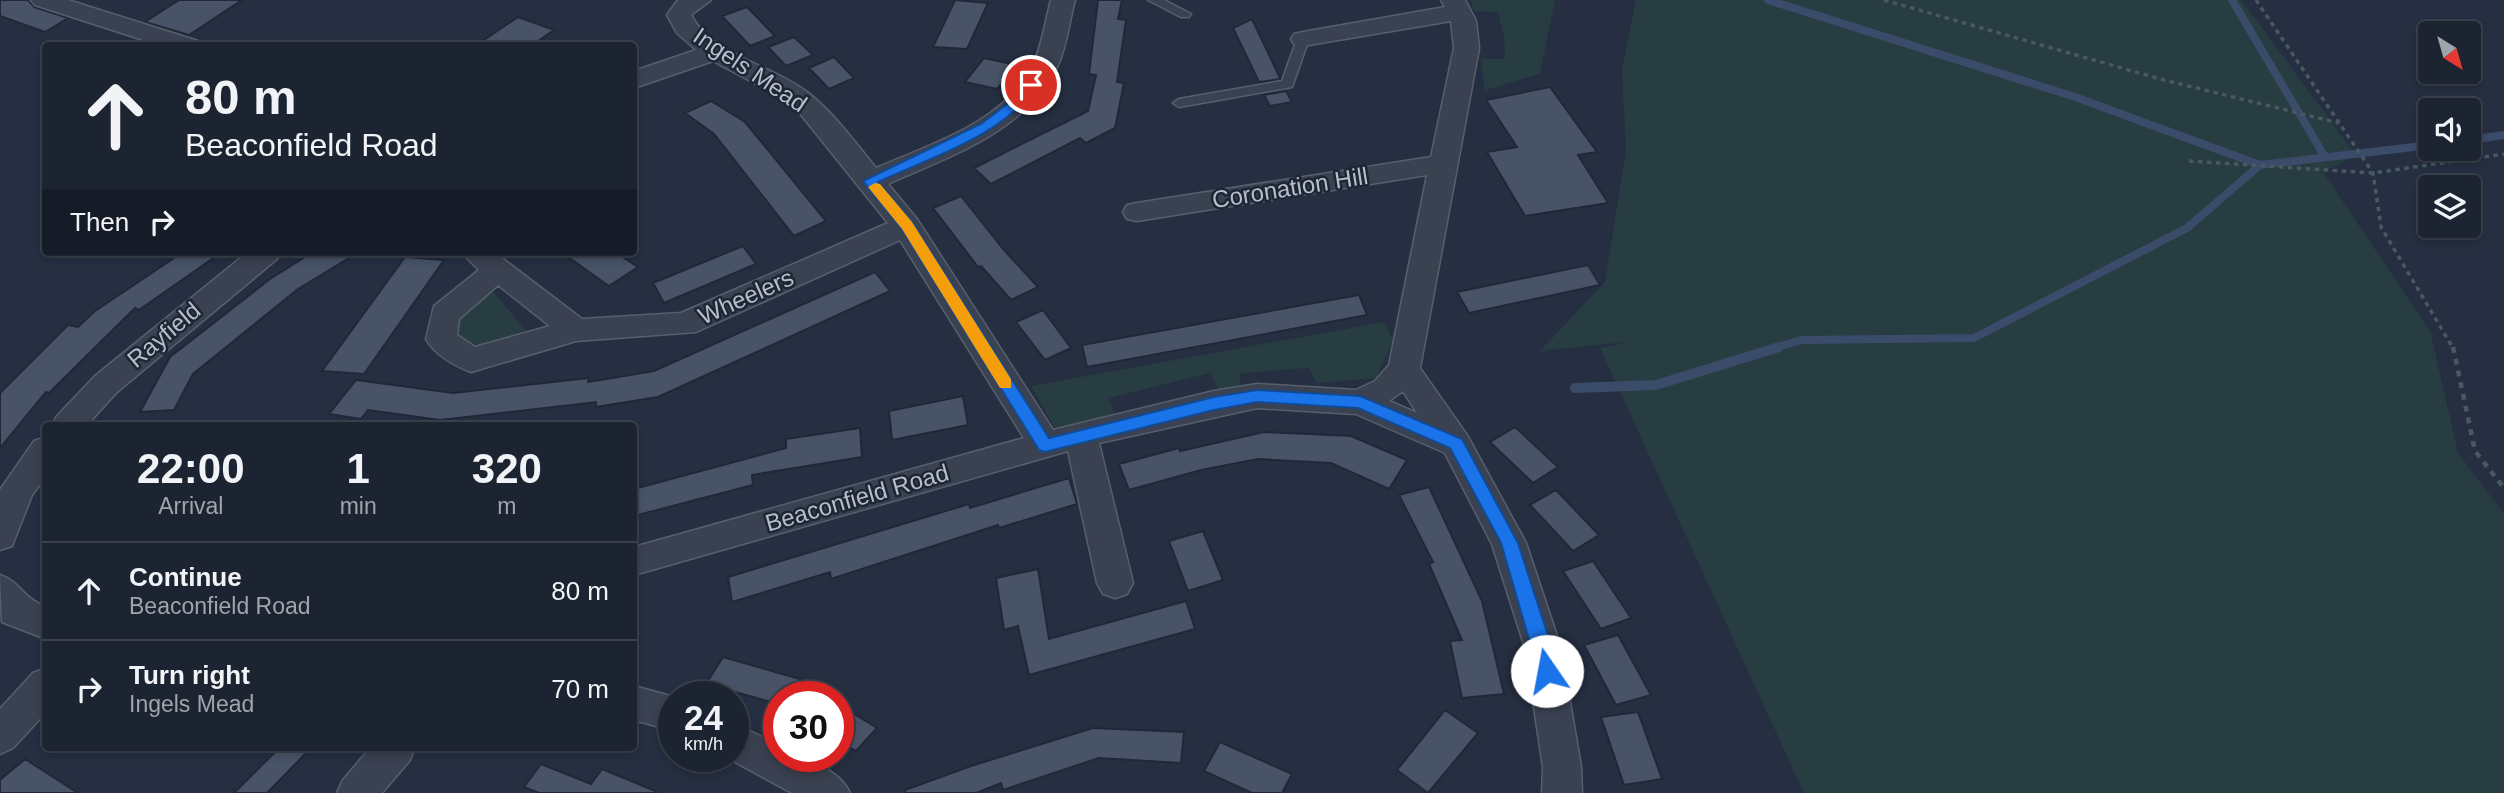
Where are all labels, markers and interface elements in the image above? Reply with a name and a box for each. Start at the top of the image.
north arrow [2418,21,2482,84]
map controls [2418,21,2481,238]
street label: Ingels Mead [689,22,812,117]
pin [1001,55,1061,115]
icon: arrive [1012,66,1050,104]
icon: ahead [70,70,161,161]
text: 80 m [185,70,297,124]
button: sound [2418,98,2481,161]
text: Beaconfield Road [185,127,438,163]
street label: Coronation Hill [1210,162,1370,213]
button: layers [2418,175,2481,238]
icon: right [143,203,181,241]
text: Then [70,207,129,237]
street label: Wheelers [694,264,798,329]
street label: Rayfield [122,296,206,373]
text: 22:00 [137,445,245,492]
text: 1 [346,445,370,492]
text: 320 [472,445,542,492]
street label: Beaconfield Road [762,458,952,537]
text: Arrival [158,493,223,519]
text: min [340,493,377,519]
text: m [497,493,516,519]
text: Continue [129,562,242,592]
icon: ahead [70,572,108,610]
text: 80 m [551,576,609,606]
text: Beaconfield Road [129,593,311,619]
position arrow [1510,634,1584,708]
text: Turn right [129,660,250,690]
icon: right [70,670,108,708]
text: 70 m [551,674,609,704]
speed limit sign: 30 [763,681,854,772]
text: Ingels Mead [129,691,254,717]
text: 24 [684,698,723,737]
text: km/h [684,734,723,754]

